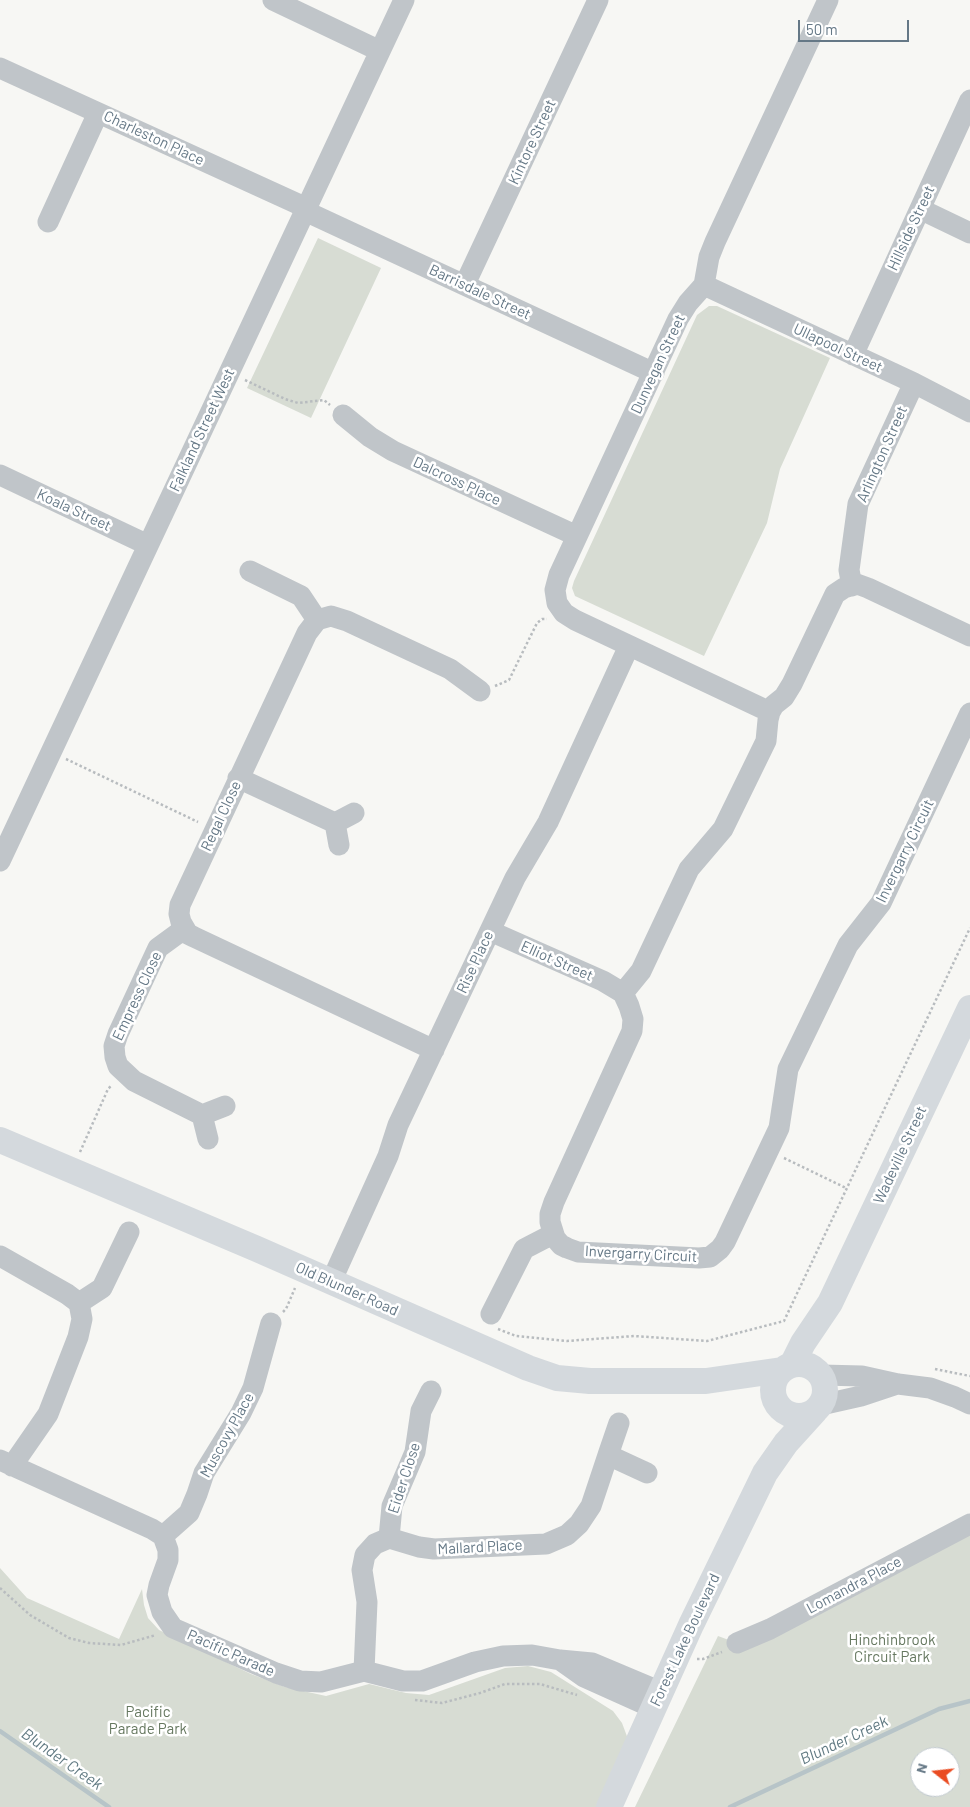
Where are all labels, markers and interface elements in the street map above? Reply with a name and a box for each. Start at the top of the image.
scale bar [800,10,911,42]
text: 50 m [806,20,838,38]
street label: Kintore Street [504,97,560,187]
street label: Charleston Place [101,107,207,169]
street label: Hillside Street [883,183,939,273]
street label: Barrisdale Street [426,261,534,323]
street label: Dunvegan Street [627,311,689,417]
street label: Ullapool Street [791,320,885,376]
street label: Falkland Street West [166,366,238,494]
street label: Arlington Street [853,403,911,505]
street label: Dalcross Place [410,453,504,509]
street label: Koala Street [34,485,114,535]
street label: Regal Close [197,778,245,854]
street label: Invergarry Circuit [872,797,938,905]
street label: Rise Place [453,928,497,996]
street label: Elliot Street [518,937,596,985]
street label: Empress Close [109,949,165,1043]
street label: Wadeville Street [869,1103,931,1207]
street label: Invergarry Circuit [584,1242,698,1266]
street label: Old Blunder Road [293,1258,401,1320]
street label: Muscovy Place [196,1389,258,1481]
street label: Eider Close [384,1440,424,1516]
street label: Mallard Place [437,1536,523,1558]
street label: Lomandra Place [804,1552,904,1618]
street label: Forest Lake Boulevard [646,1571,724,1709]
street label: Pacific Parade [184,1626,278,1680]
park label: Hinchinbrook Circuit Park [849,1631,935,1666]
park label: Pacific Parade Park [109,1703,187,1738]
water label: Blunder Creek [797,1711,891,1769]
water label: Blunder Creek [18,1724,106,1794]
north arrow [910,1747,960,1797]
text: N [912,1761,931,1775]

